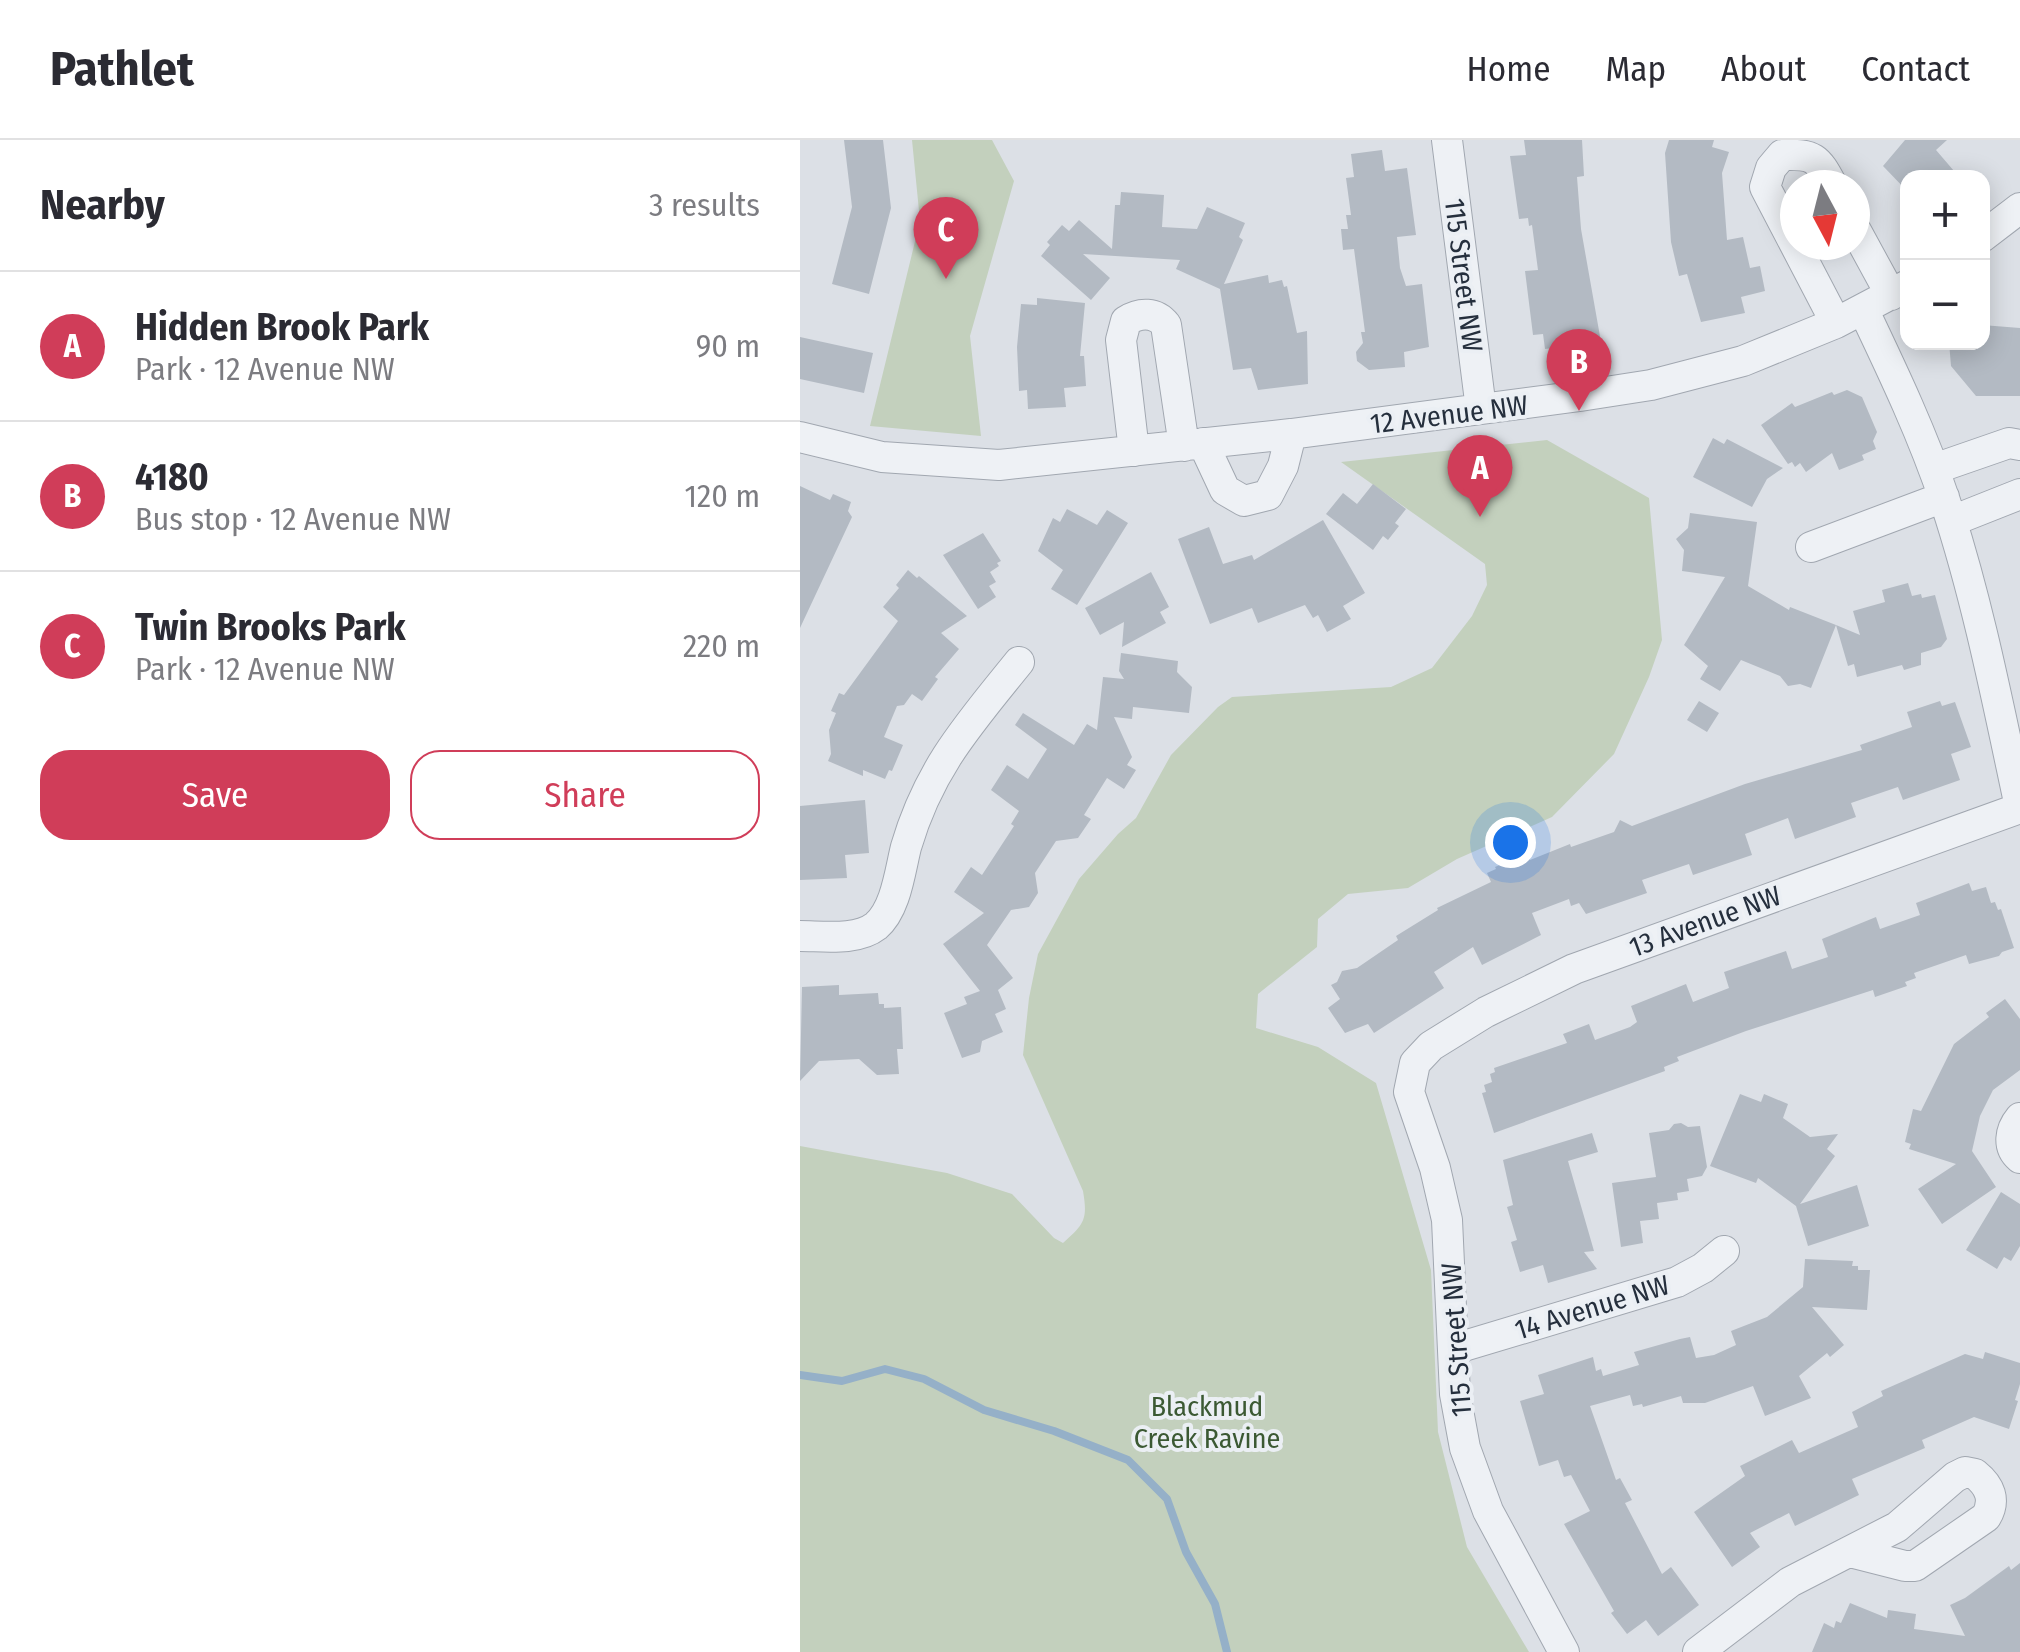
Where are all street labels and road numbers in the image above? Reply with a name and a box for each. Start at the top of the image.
street label: 115 Street NW [1438,196,1489,354]
street label: 12 Avenue NW [1368,388,1530,441]
street label: 13 Avenue NW [1625,879,1785,964]
street label: 115 Street NW [1435,1262,1478,1418]
street label: 14 Avenue NW [1511,1268,1673,1347]

